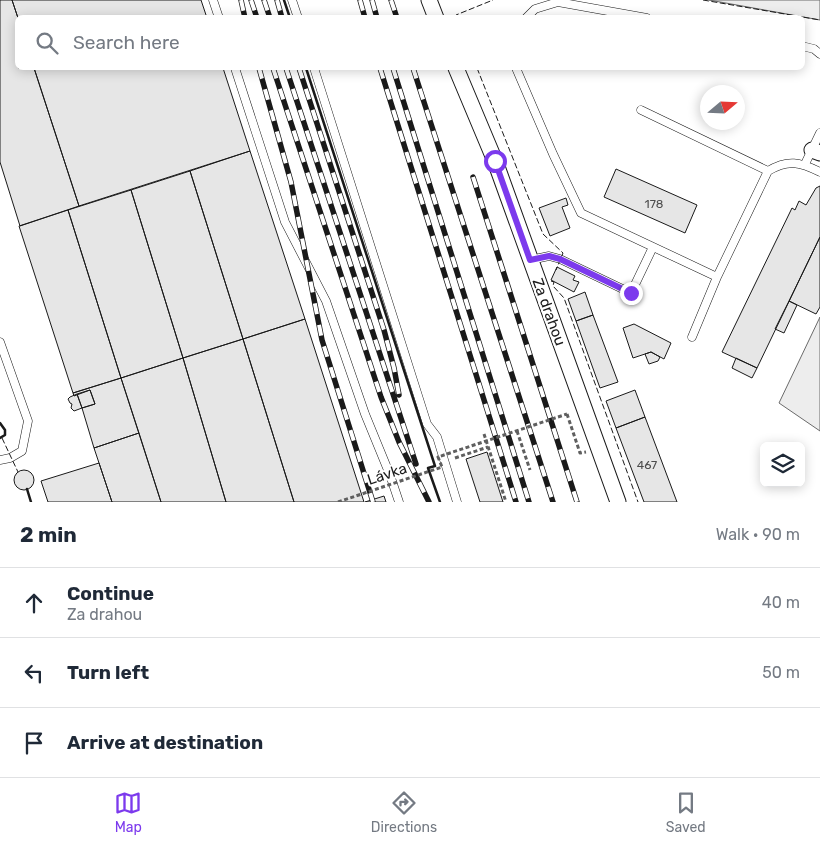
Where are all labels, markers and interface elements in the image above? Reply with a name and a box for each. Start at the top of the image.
search box [15,15,805,70]
icon: search [33,29,61,57]
text: Search here [73,31,180,54]
north arrow [700,85,745,130]
route start [484,150,507,173]
house number: 178 [645,197,663,211]
street label: Za drahou [528,276,570,348]
route end [620,282,643,305]
map controls [760,442,805,487]
button: layers [760,442,805,487]
house number: 467 [637,458,657,472]
street label: Lávka [365,459,409,489]
text: 2 min [20,522,77,547]
text: Walk · 90 m [716,525,800,544]
text: Continue [67,582,154,605]
icon: ahead [20,589,48,617]
text: 40 m [762,593,800,612]
text: Za drahou [67,605,142,624]
icon: left [20,659,48,687]
text: Turn left [67,661,149,684]
text: 50 m [762,663,800,682]
icon: arrive [20,729,48,757]
text: Arrive at destination [67,731,263,754]
tab: Map [114,789,142,836]
tab: Directions [371,789,437,836]
tab: Saved [666,789,706,836]

